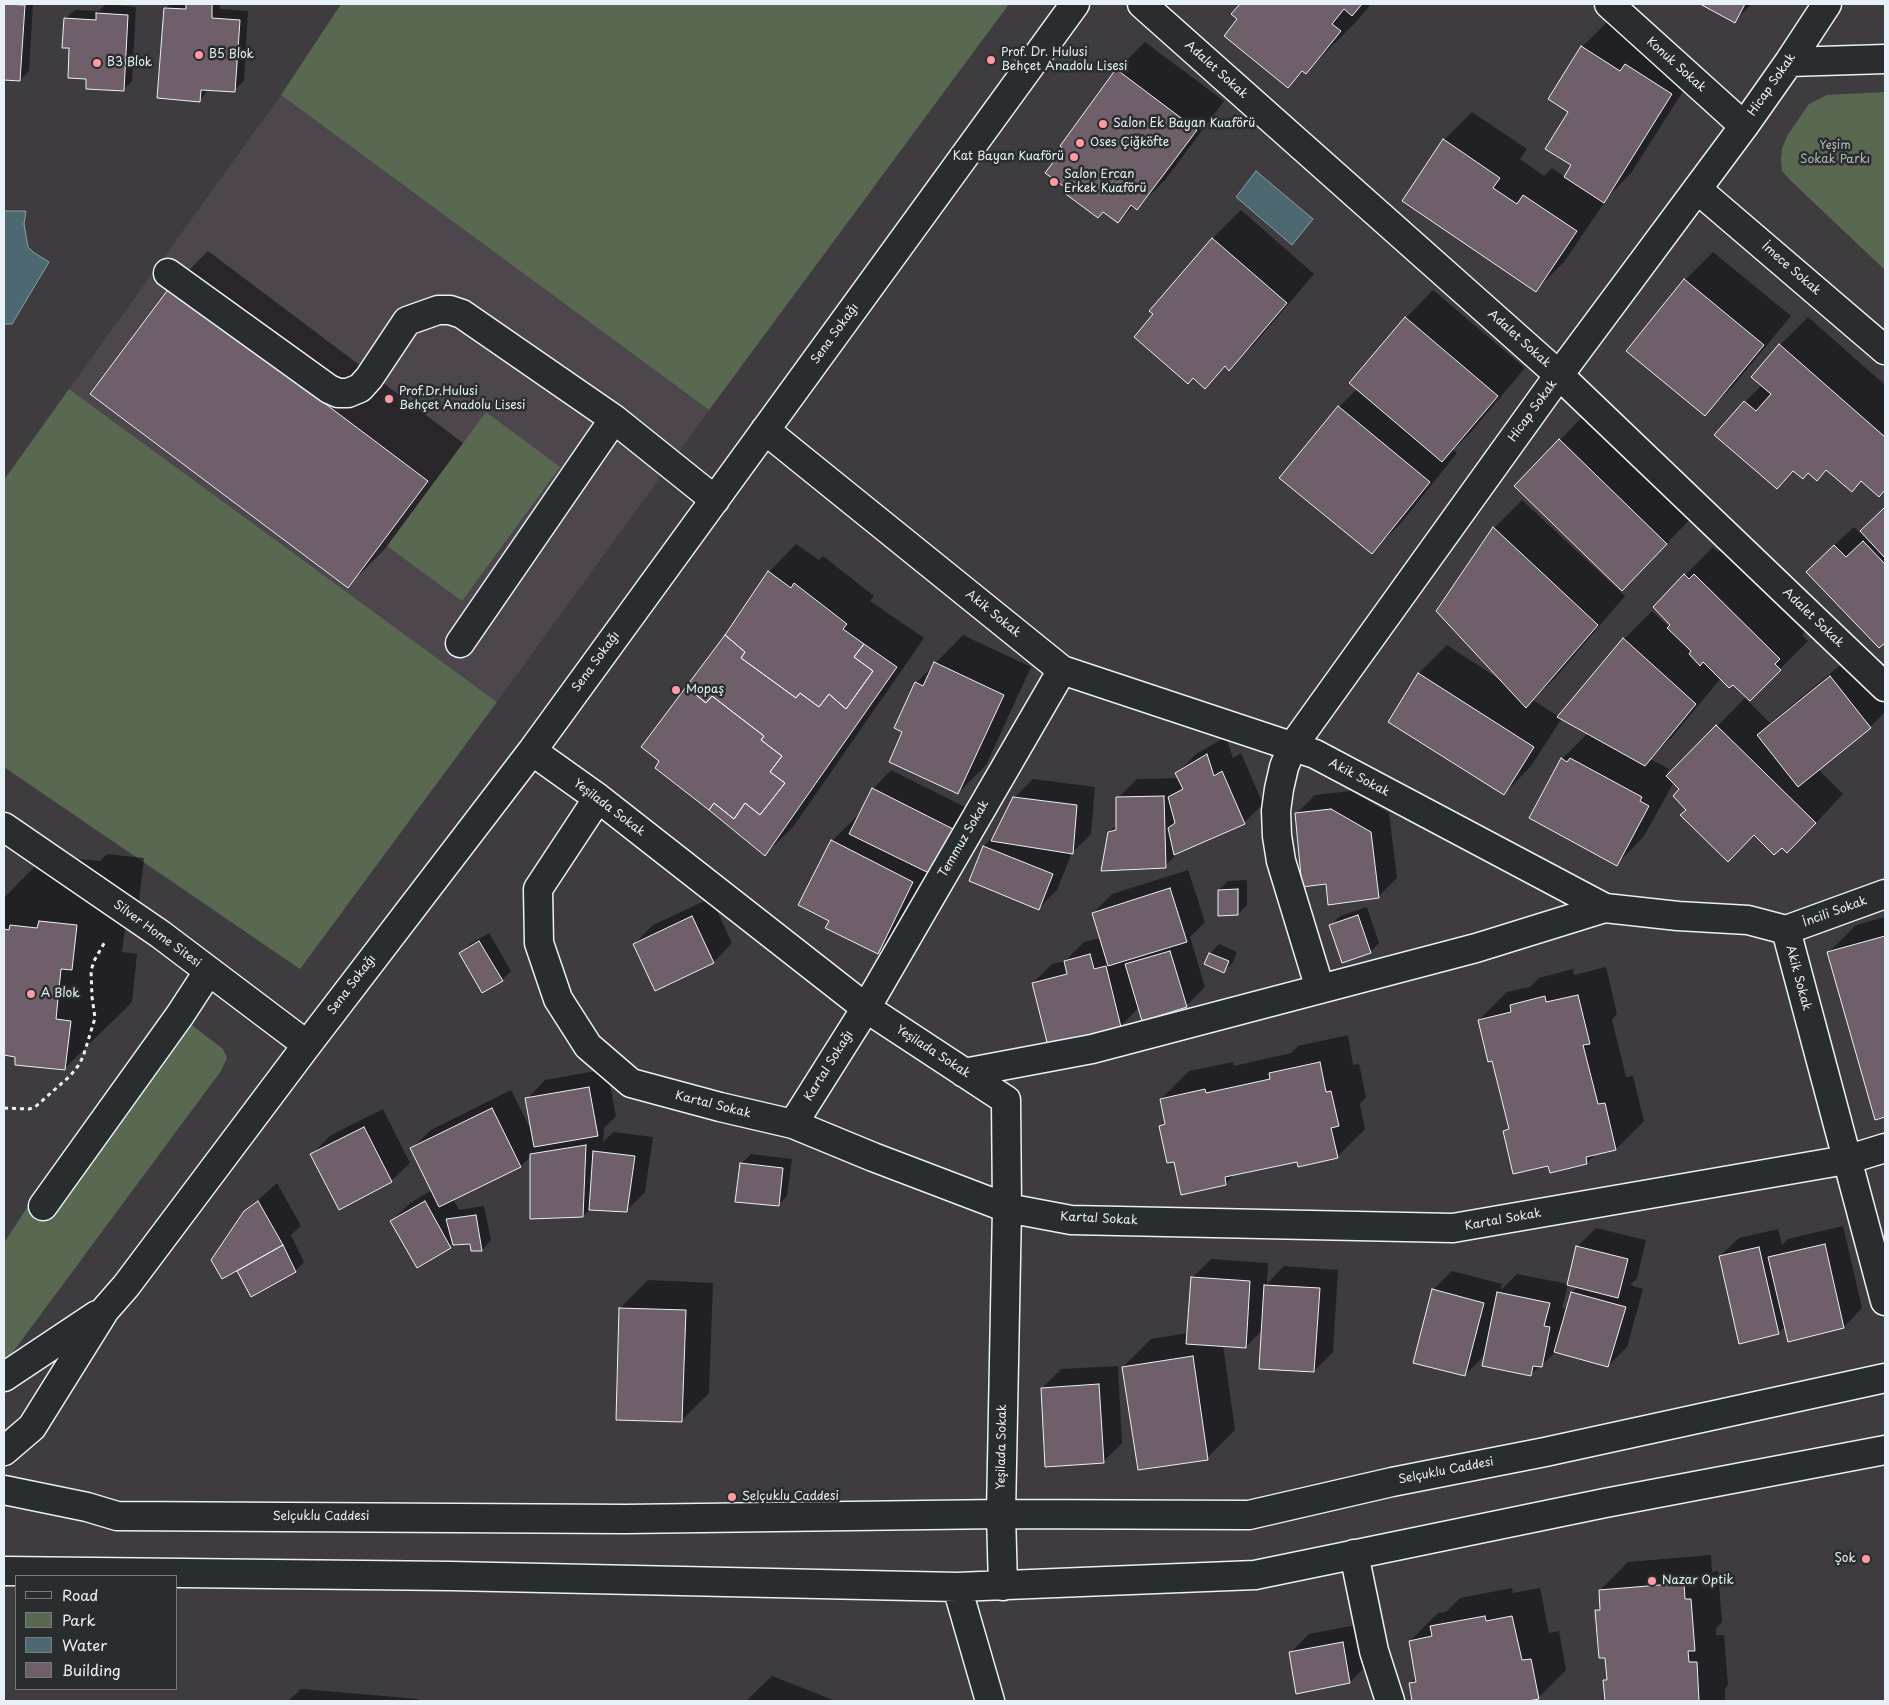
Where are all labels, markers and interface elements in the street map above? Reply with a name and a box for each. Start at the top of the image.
street label: Konuk Sokak [1643,35,1709,95]
street label: Adalet Sokak [1182,38,1250,102]
place label: Prof. Dr. Hulusi Behçet Anadolu Lisesi [1001,46,1127,74]
place label: B5 Blok [209,48,254,62]
marker: B5 Blok [193,49,205,61]
street label: Hicap Sokak [1745,51,1799,119]
marker: Prof. Dr. Hulusi Behçet Anadolu Lisesi [985,54,997,66]
place label: B3 Blok [107,56,152,70]
marker: B3 Blok [91,57,103,69]
place label: Salon Ek Bayan Kuaförü [1113,117,1255,131]
marker: Salon Ek Bayan Kuaförü [1097,118,1109,130]
place label: Oses Çiğköfte [1090,136,1169,150]
marker: Oses Çiğköfte [1074,137,1086,149]
park label: Yeşim Sokak Parkı [1800,139,1870,167]
place label: Kat Bayan Kuaförü [953,150,1064,164]
marker: Kat Bayan Kuaförü [1068,151,1080,163]
place label: Salon Ercan Erkek Kuaförü [1064,168,1146,196]
marker: Salon Ercan Erkek Kuaförü [1048,176,1060,188]
street label: İmece Sokak [1759,239,1823,299]
street label: Sena Sokağı [808,301,862,367]
street label: Adalet Sokak [1485,307,1553,371]
street label: Hicap Sokak [1506,377,1560,445]
place label: Prof.Dr.Hulusi Behçet Anadolu Lisesi [399,385,525,413]
marker: Prof.Dr.Hulusi Behçet Anadolu Lisesi [383,393,395,405]
street label: Adalet Sokak [1779,585,1847,651]
street label: Akik Sokak [963,587,1023,641]
street label: Sena Sokağı [569,629,623,695]
place label: Mopaş [686,683,724,697]
marker: Mopaş [670,684,682,696]
street label: Akik Sokak [1326,756,1392,800]
street label: Yeşilada Sokak [570,776,648,840]
street label: Temmuz Sokak [936,798,992,880]
street label: İncili Sokak [1801,894,1869,930]
street label: Silver Home Sitesi [110,897,204,971]
street label: Akik Sokak [1782,944,1814,1012]
street label: Sena Sokağı [325,952,379,1018]
place label: A Blok [41,987,80,1001]
marker: A Blok [25,988,37,1000]
street label: Yeşilada Sokak [893,1023,973,1081]
street label: Kartal Sokağı [802,1028,856,1104]
street label: Kartal Sokak [674,1089,752,1121]
street label: Kartal Sokak [1464,1206,1542,1234]
street label: Kartal Sokak [1060,1210,1138,1228]
street label: Yeşilada Sokak [994,1404,1010,1490]
street label: Selçuklu Caddesi [1397,1455,1495,1487]
place label: Selçuklu Caddesi [742,1490,839,1504]
marker: Selçuklu Caddesi [726,1491,738,1503]
street label: Selçuklu Caddesi [273,1510,369,1524]
place label: Şok [1834,1552,1856,1566]
marker: Şok [1860,1553,1872,1565]
place label: Nazar Optik [1662,1574,1734,1588]
legend [15,1575,178,1690]
marker: Nazar Optik [1646,1575,1658,1587]
text: Road [62,1583,98,1606]
text: Park [62,1608,96,1631]
text: Water [62,1633,107,1656]
text: Building [62,1658,121,1681]

